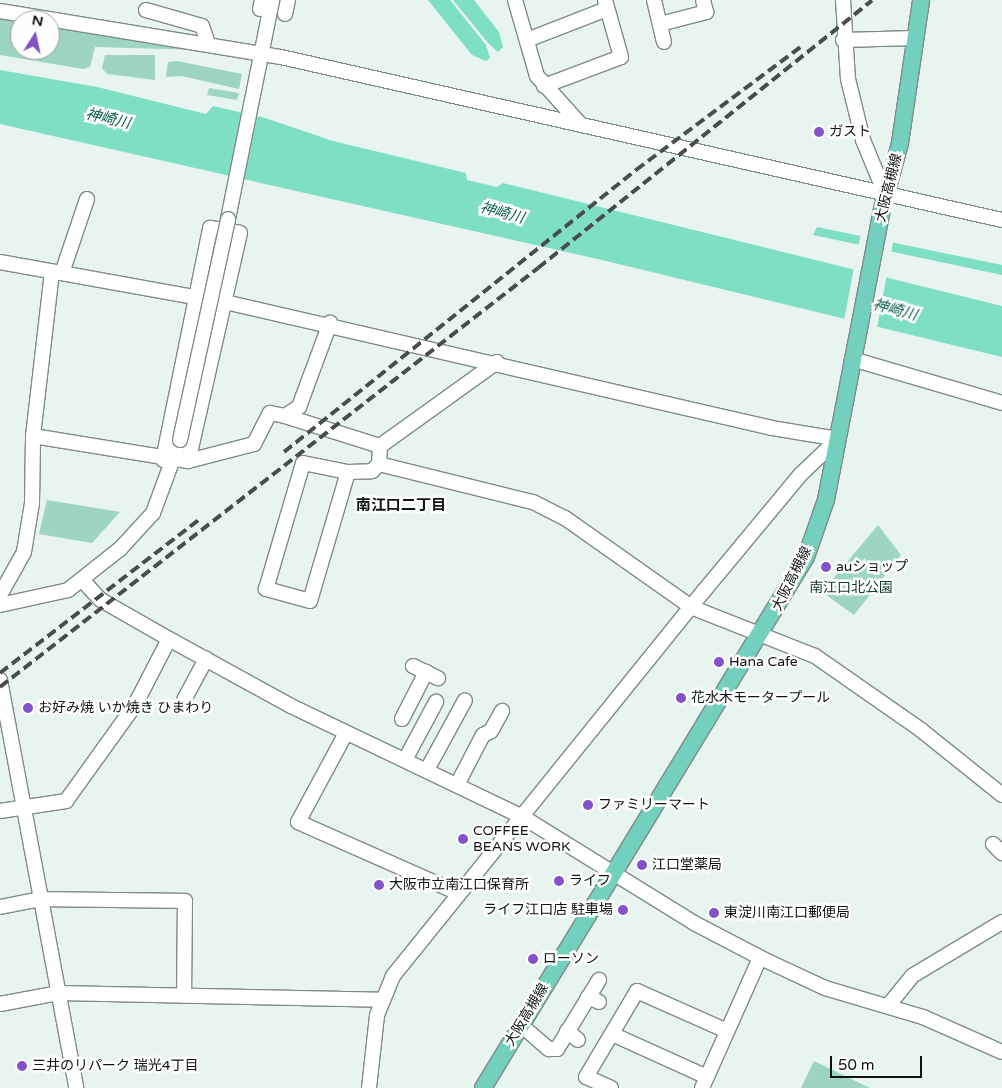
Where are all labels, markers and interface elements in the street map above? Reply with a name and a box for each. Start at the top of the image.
north arrow [10,10,60,60]
text: N [31,11,45,30]
water label: 神崎川 [84,105,132,133]
place label: ガスト [829,124,871,140]
marker: ガスト [813,126,825,138]
street label: 大阪高槻線 [872,152,906,224]
water label: 神崎川 [478,198,526,228]
water label: 神崎川 [871,295,919,325]
district label: 南江口二丁目 [356,497,446,515]
street label: 大阪高槻線 [769,544,815,614]
place label: auショップ [836,559,908,575]
marker: auショップ [820,561,832,573]
park label: 南江口北公園 [809,580,893,596]
place label: Hana Cafe [729,654,798,670]
marker: Hana Cafe [713,656,725,668]
place label: 花水木モータープール [691,690,831,706]
marker: 花水木モータープール [675,692,687,704]
place label: お好み焼 いか焼き ひまわり [38,700,213,716]
marker: お好み焼 いか焼き ひまわり [22,702,34,714]
place label: ファミリーマート [598,797,710,813]
marker: ファミリーマート [582,799,594,811]
place label: COFFEE BEANS WORK [473,823,570,856]
marker: COFFEE BEANS WORK [457,833,469,845]
place label: 江口堂薬局 [652,857,722,873]
marker: 江口堂薬局 [636,859,648,871]
place label: ライフ [569,873,611,889]
marker: ライフ [553,875,565,887]
place label: 大阪市立南江口保育所 [389,877,529,893]
marker: 大阪市立南江口保育所 [373,879,385,891]
place label: ライフ江口店 駐車場 [483,902,613,918]
marker: ライフ江口店 駐車場 [617,904,629,916]
place label: 東淀川南江口郵便局 [724,905,850,921]
marker: 東淀川南江口郵便局 [708,907,720,919]
place label: ローソン [543,951,599,967]
marker: ローソン [527,953,539,965]
street label: 大阪高槻線 [502,981,552,1049]
scale bar [832,1046,924,1078]
text: 50 m [838,1056,875,1074]
place label: 三井のリパーク 瑞光4丁目 [32,1058,198,1074]
marker: 三井のリパーク 瑞光4丁目 [16,1060,28,1072]

